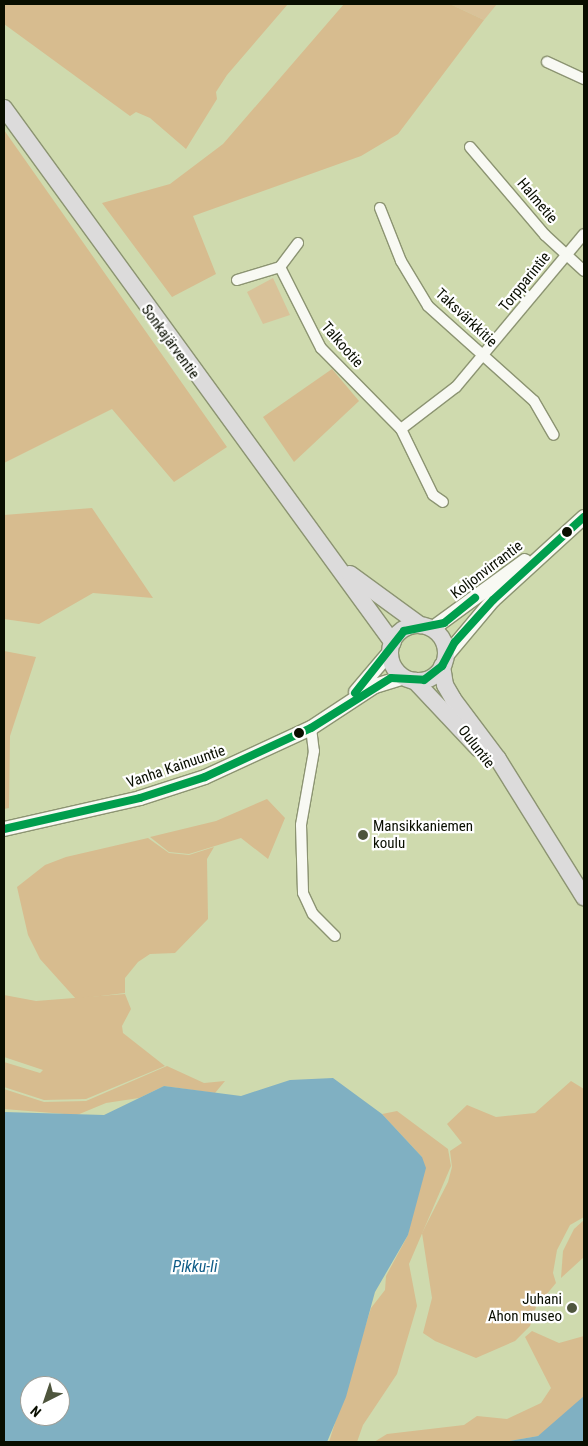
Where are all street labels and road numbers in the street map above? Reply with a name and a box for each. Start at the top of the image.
street label: Halmetie [513,175,561,227]
street label: Torpparintie [496,249,554,315]
street label: Taksvärkkitie [431,285,501,351]
street label: Sonkajärventie [137,301,203,383]
street label: Talkootie [317,319,367,371]
street label: Koljonvirrantie [448,537,526,603]
street label: Ouluntie [454,722,498,772]
street label: Vanha Kainuuntie [124,742,228,792]

